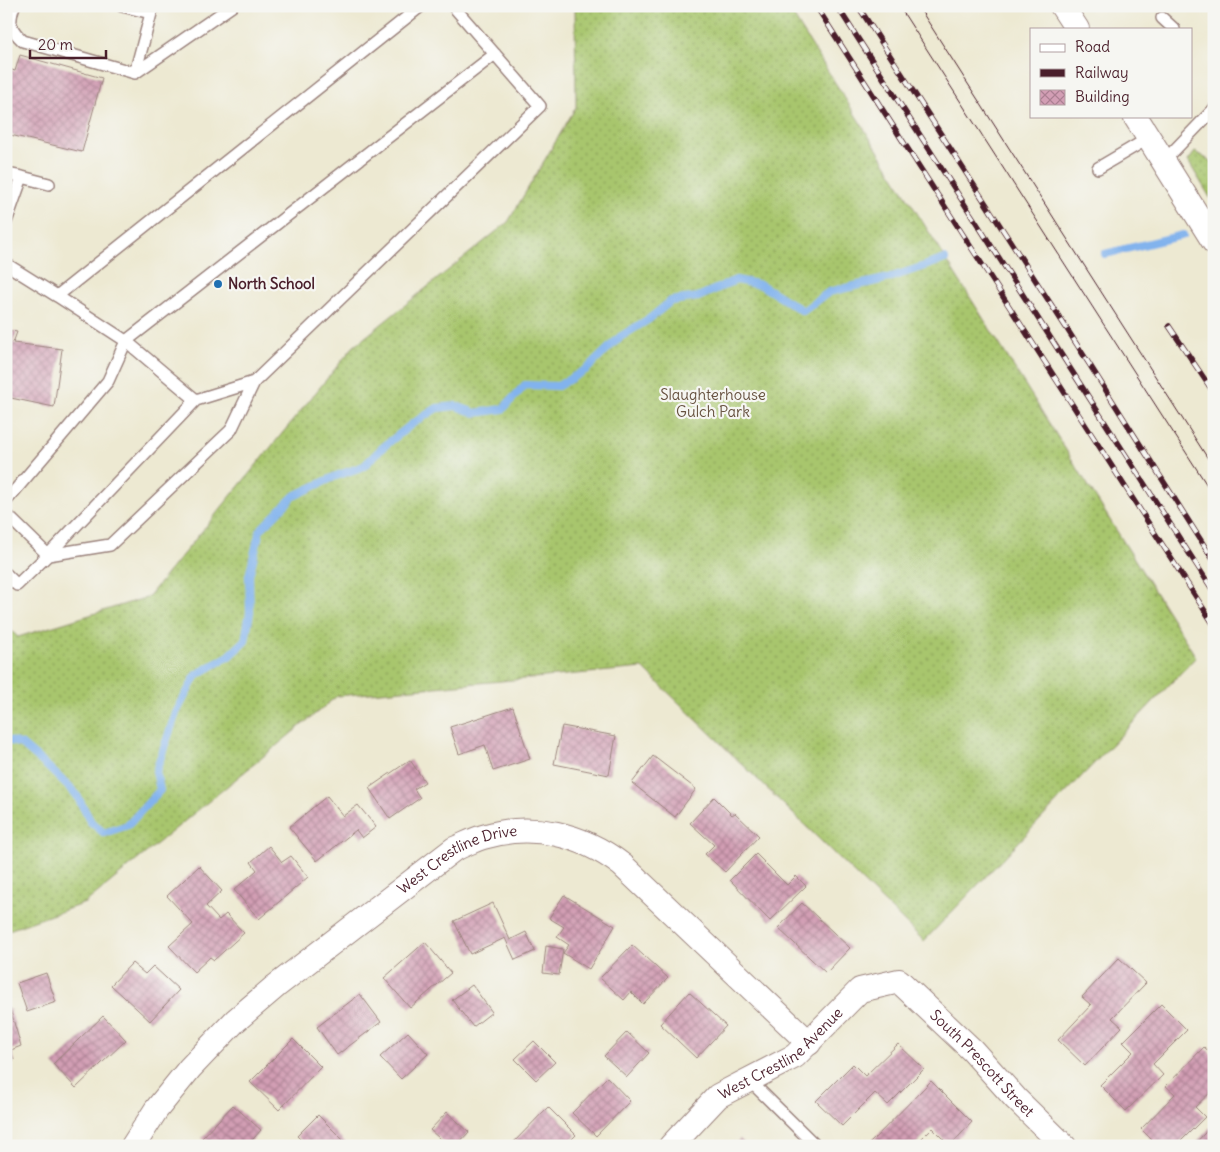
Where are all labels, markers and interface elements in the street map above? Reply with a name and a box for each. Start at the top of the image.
scale bar [30,28,106,60]
legend [1030,28,1192,118]
text: 20 m [38,35,73,54]
text: Road [1075,37,1110,56]
text: Railway [1075,63,1129,82]
text: Building [1075,87,1130,106]
place label: North School [228,274,315,293]
marker: North School [212,278,224,290]
park label: Slaughterhouse Gulch Park [660,385,766,421]
street label: West Crestline Drive [393,821,518,898]
street label: West Crestline Avenue [715,1003,847,1103]
street label: South Prescott Street [926,1005,1038,1121]

